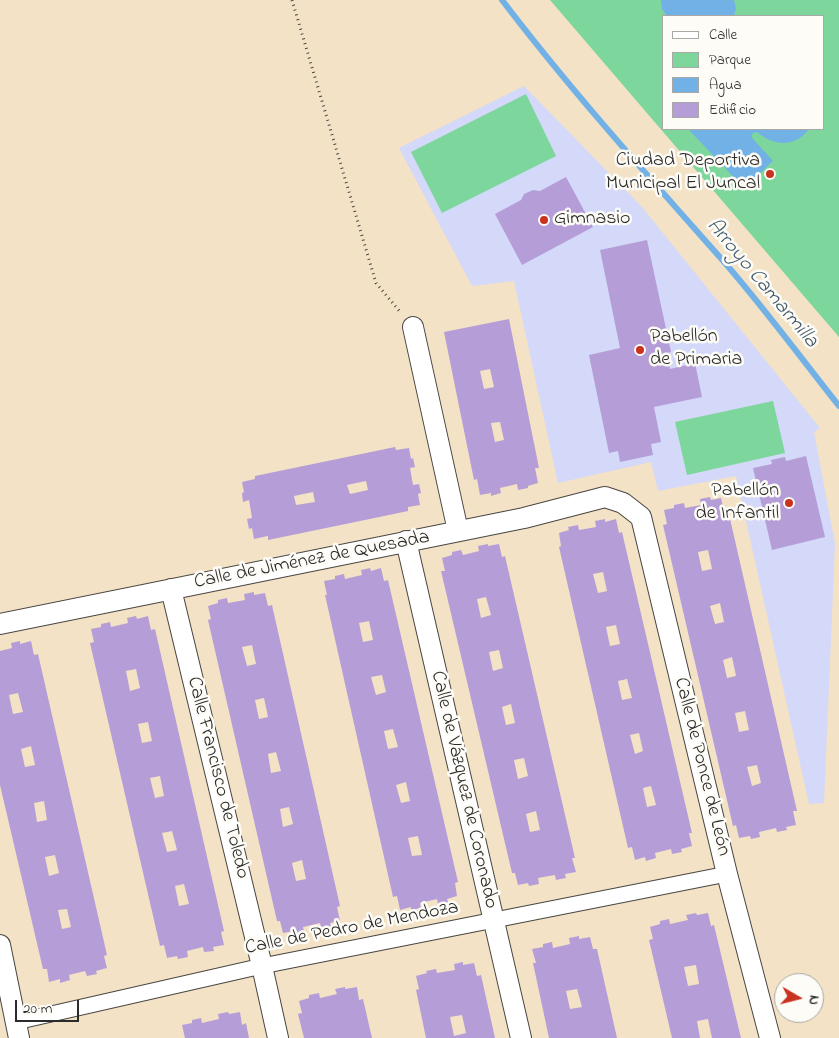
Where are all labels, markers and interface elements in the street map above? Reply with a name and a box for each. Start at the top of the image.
legend [662,15,824,130]
text: Calle [709,24,737,46]
text: Parque [709,49,751,71]
text: Agua [709,74,742,96]
text: Edificio [709,99,756,121]
place label: Ciudad Deportiva Municipal El Juncal [606,150,760,197]
marker: Ciudad Deportiva Municipal El Juncal [764,168,776,180]
place label: Gimnasio [554,208,630,232]
marker: Gimnasio [538,214,550,226]
water label: Arroyo Camarmilla [700,214,822,354]
place label: Pabellón de Primaria [650,326,742,373]
marker: Pabellón de Primaria [634,344,646,356]
place label: Pabellón de Infantil [696,480,779,527]
marker: Pabellón de Infantil [783,497,795,509]
street label: Calle de Jiménez de Quesada [192,526,432,596]
street label: Calle de Vázquez de Coronado [424,669,502,911]
street label: Calle Francisco de Toledo [180,675,254,881]
street label: Calle de Ponce de León [667,675,735,859]
street label: Calle de Pedro de Mendoza [243,897,461,961]
north arrow [774,973,824,1023]
scale bar [18,990,81,1022]
text: N [802,994,824,1006]
text: 20 m [23,998,52,1020]

